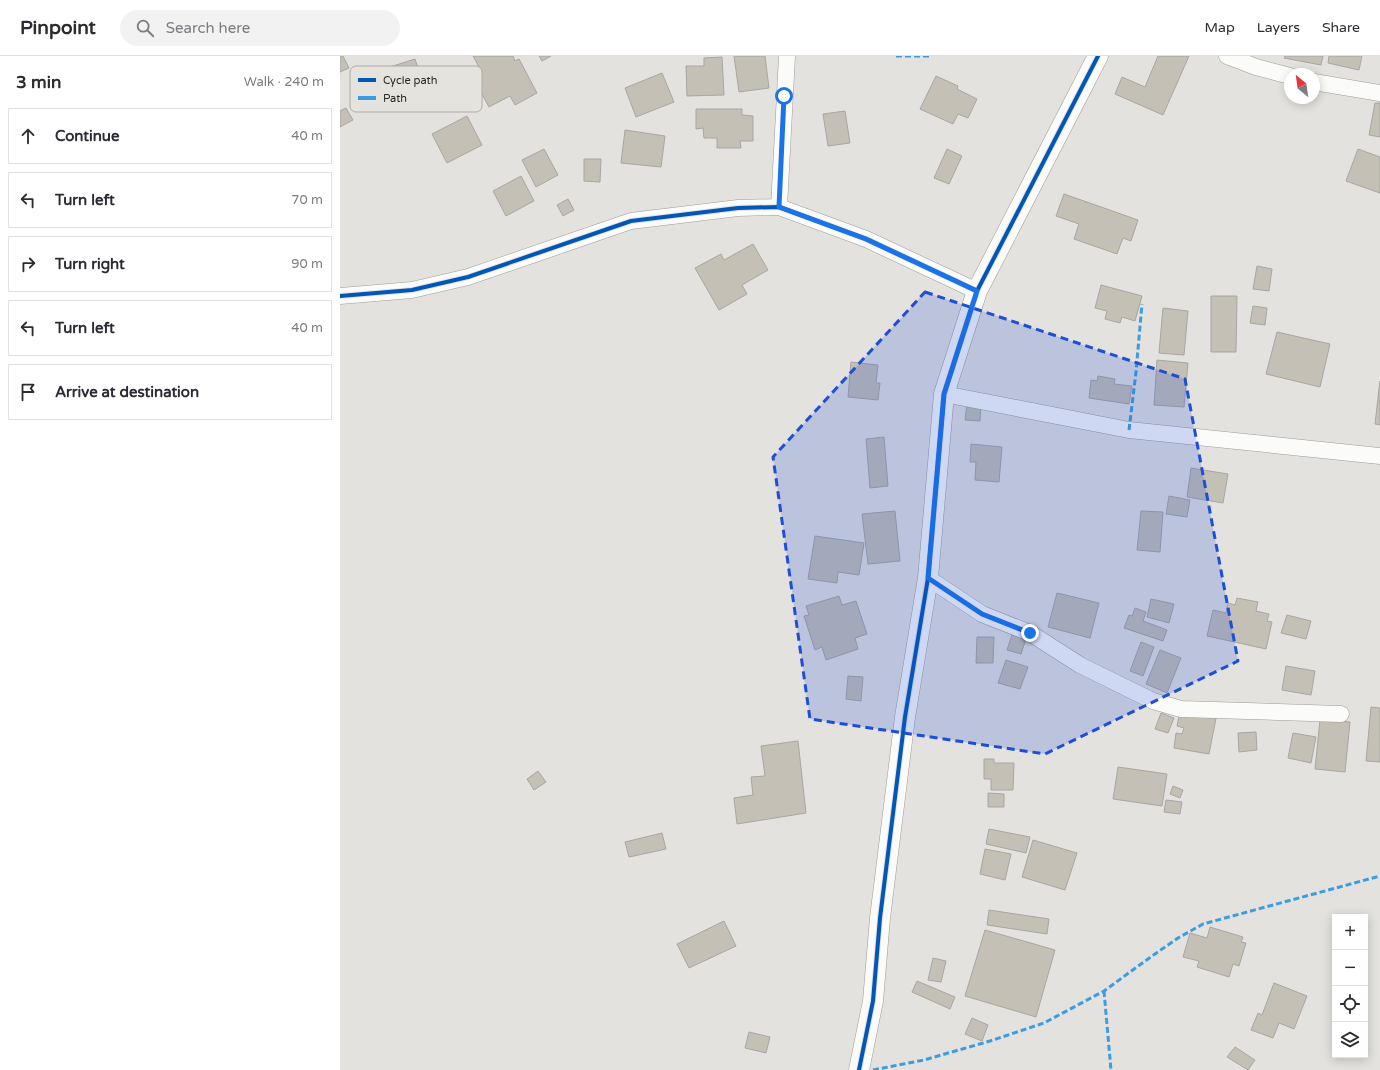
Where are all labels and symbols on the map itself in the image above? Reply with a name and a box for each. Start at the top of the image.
legend [350,66,482,112]
north arrow [1284,68,1320,104]
text: Cycle path [383,74,438,87]
route start [775,87,793,105]
text: Path [383,92,407,105]
route end [1021,624,1039,642]

